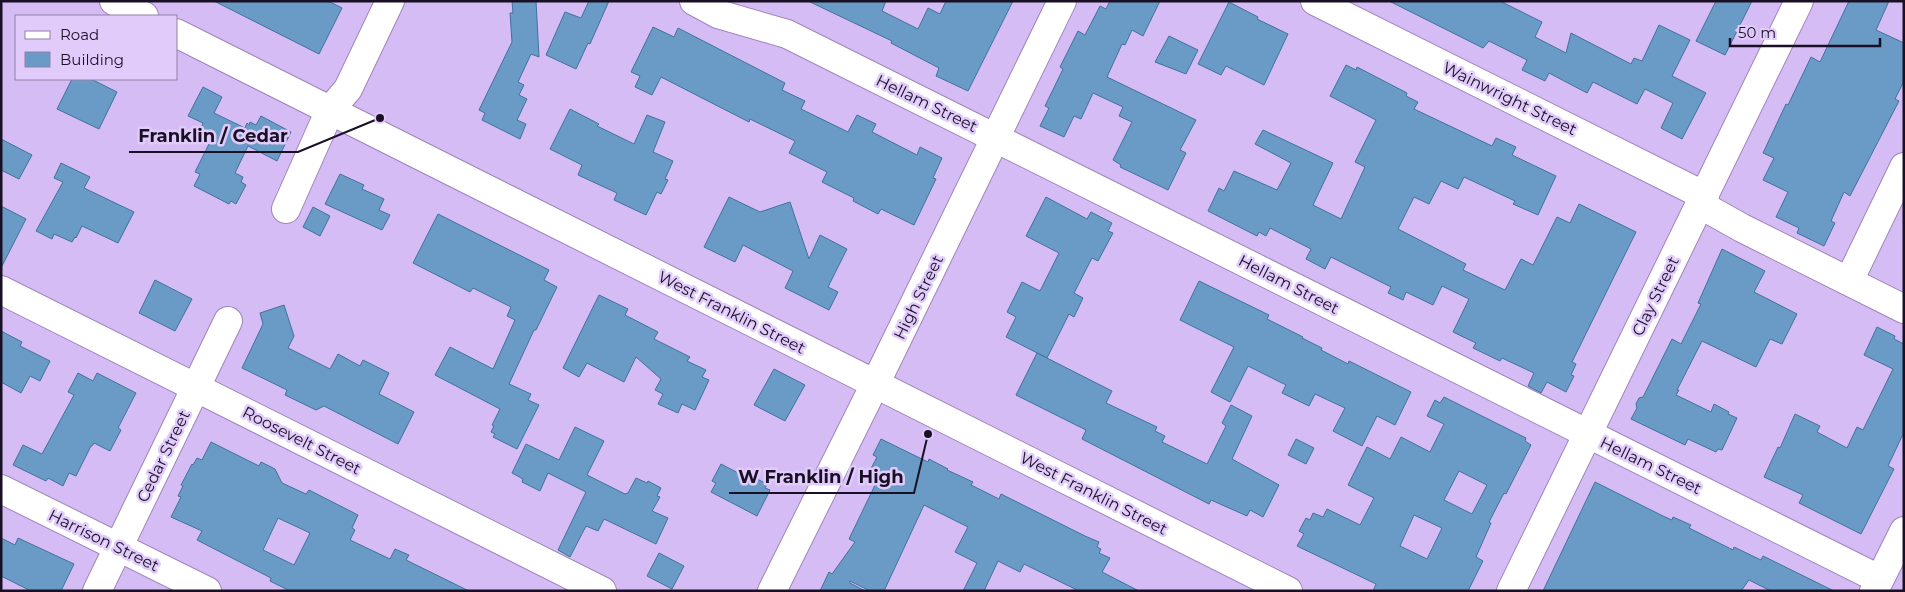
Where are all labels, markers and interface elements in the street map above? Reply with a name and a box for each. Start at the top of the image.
legend [15,15,178,80]
scale bar [1730,15,1880,47]
text: 50 m [1738,23,1776,42]
text: Road [60,25,99,44]
text: Building [60,50,124,69]
street label: Wainwright Street [1440,58,1580,139]
street label: Hellam Street [873,71,981,136]
callout: Franklin / Cedar [129,119,298,152]
text: Franklin / Cedar [138,125,288,147]
street label: High Street [890,251,947,343]
street label: Hellam Street [1235,251,1343,318]
street label: Clay Street [1628,253,1683,339]
street label: West Franklin Street [655,267,809,358]
street label: Roosevelt Street [239,402,365,479]
street label: Cedar Street [133,407,194,505]
street label: Hellam Street [1597,433,1705,498]
street label: West Franklin Street [1017,448,1171,539]
callout: W Franklin / High [729,460,914,493]
text: W Franklin / High [738,466,904,488]
street label: Harrison Street [45,505,163,576]

